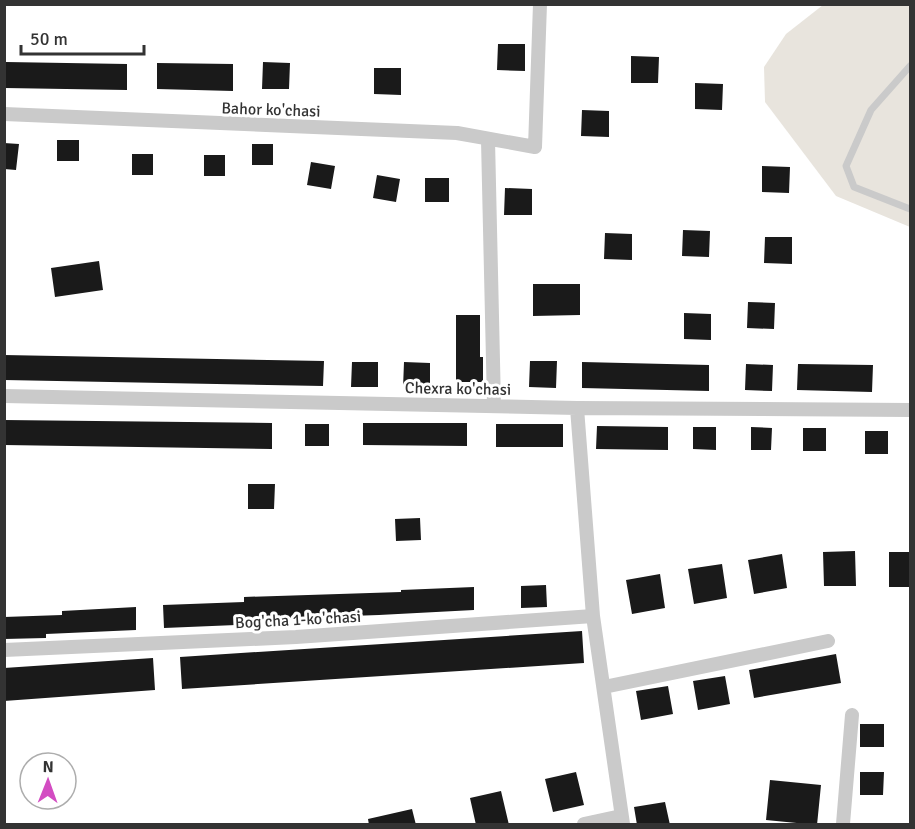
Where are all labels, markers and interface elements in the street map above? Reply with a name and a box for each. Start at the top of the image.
scale bar [21,18,144,56]
text: 50 m [30,28,68,50]
street label: Bahor ko'chasi [221,98,321,122]
street label: Chexra ko'chasi [405,378,511,400]
street label: Bog'cha 1-ko'chasi [234,607,362,633]
north arrow [18,751,78,811]
text: N [43,757,54,777]

